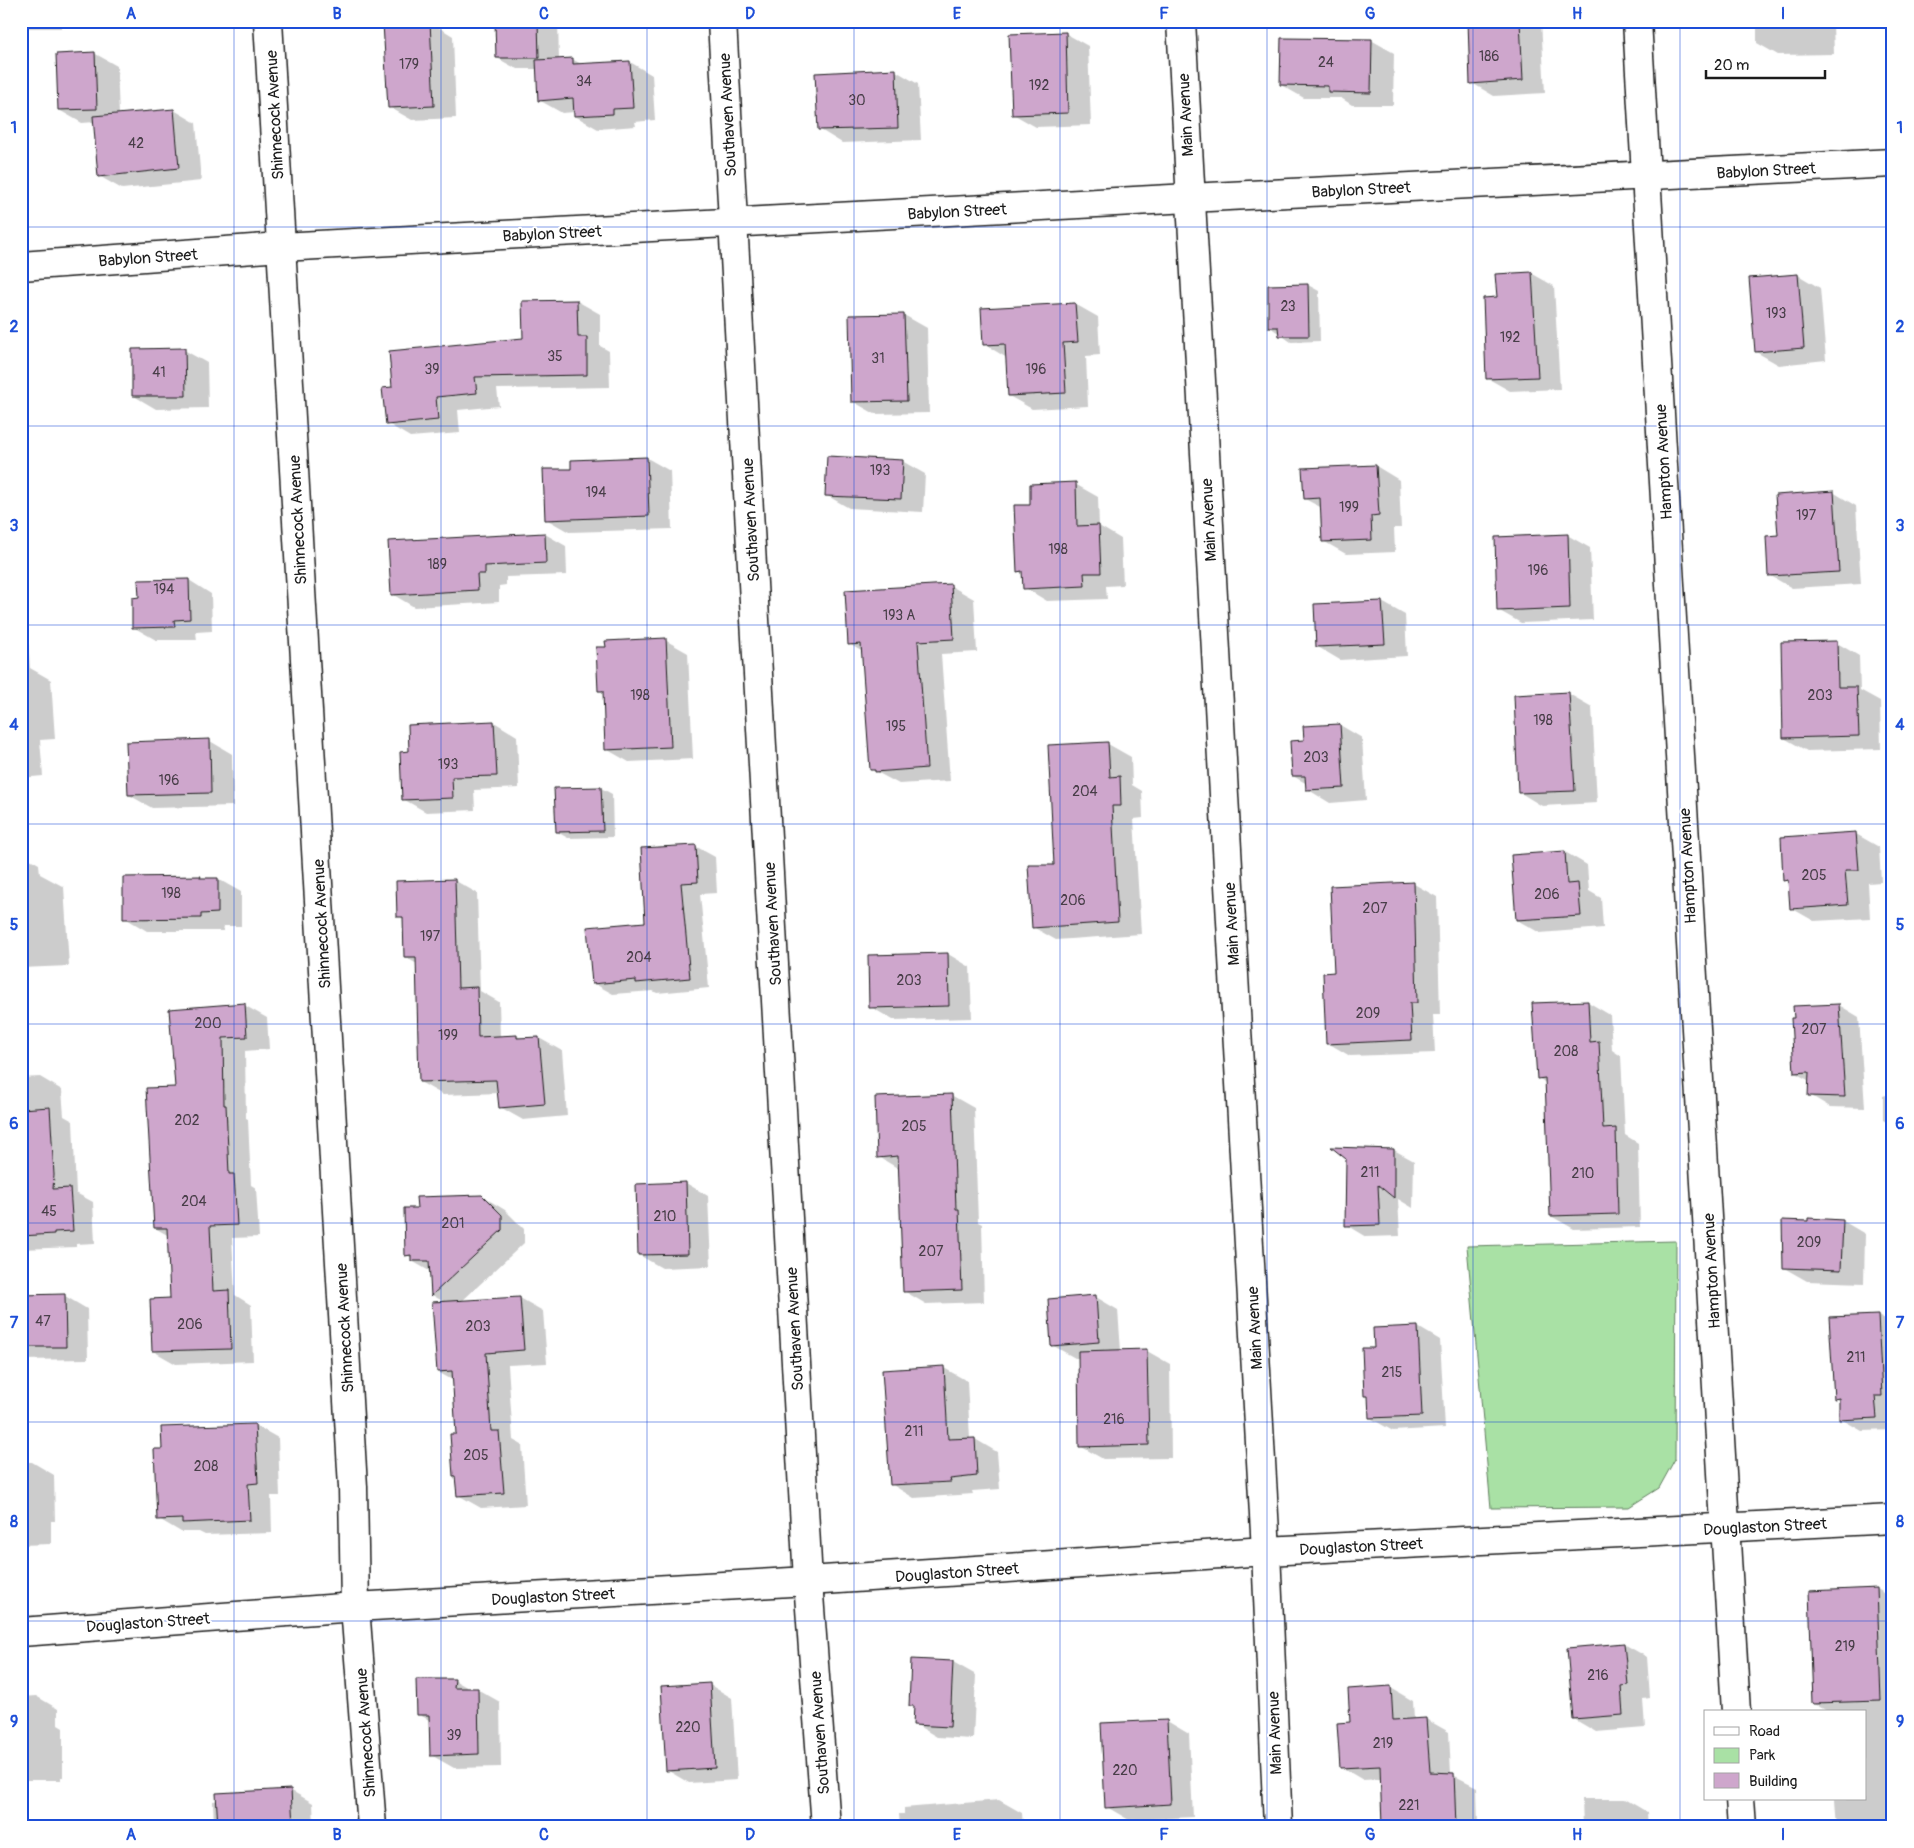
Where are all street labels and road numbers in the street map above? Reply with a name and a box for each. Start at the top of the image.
street label: Shinnecock Avenue [262,49,288,180]
street label: Southaven Avenue [715,52,741,177]
street label: Main Avenue [1174,73,1198,157]
street label: Babylon Street [1716,158,1817,184]
street label: Babylon Street [1311,177,1412,203]
street label: Babylon Street [907,199,1008,225]
street label: Babylon Street [502,221,603,247]
street label: Babylon Street [98,245,199,271]
street label: Hampton Avenue [1651,403,1677,520]
street label: Shinnecock Avenue [285,454,311,585]
street label: Southaven Avenue [738,457,764,582]
street label: Main Avenue [1197,478,1221,562]
street label: Hampton Avenue [1675,807,1701,924]
street label: Shinnecock Avenue [309,858,335,989]
street label: Southaven Avenue [760,861,786,986]
street label: Main Avenue [1220,882,1244,966]
street label: Hampton Avenue [1699,1212,1725,1329]
street label: Shinnecock Avenue [332,1262,358,1393]
street label: Southaven Avenue [782,1266,808,1391]
street label: Main Avenue [1243,1286,1267,1370]
street label: Douglaston Street [1703,1514,1828,1540]
street label: Douglaston Street [1299,1534,1424,1560]
street label: Douglaston Street [895,1559,1020,1587]
street label: Douglaston Street [491,1584,616,1610]
street label: Douglaston Street [86,1609,211,1637]
street label: Shinnecock Avenue [351,1667,381,1798]
street label: Southaven Avenue [806,1670,834,1795]
street label: Main Avenue [1264,1691,1286,1775]

